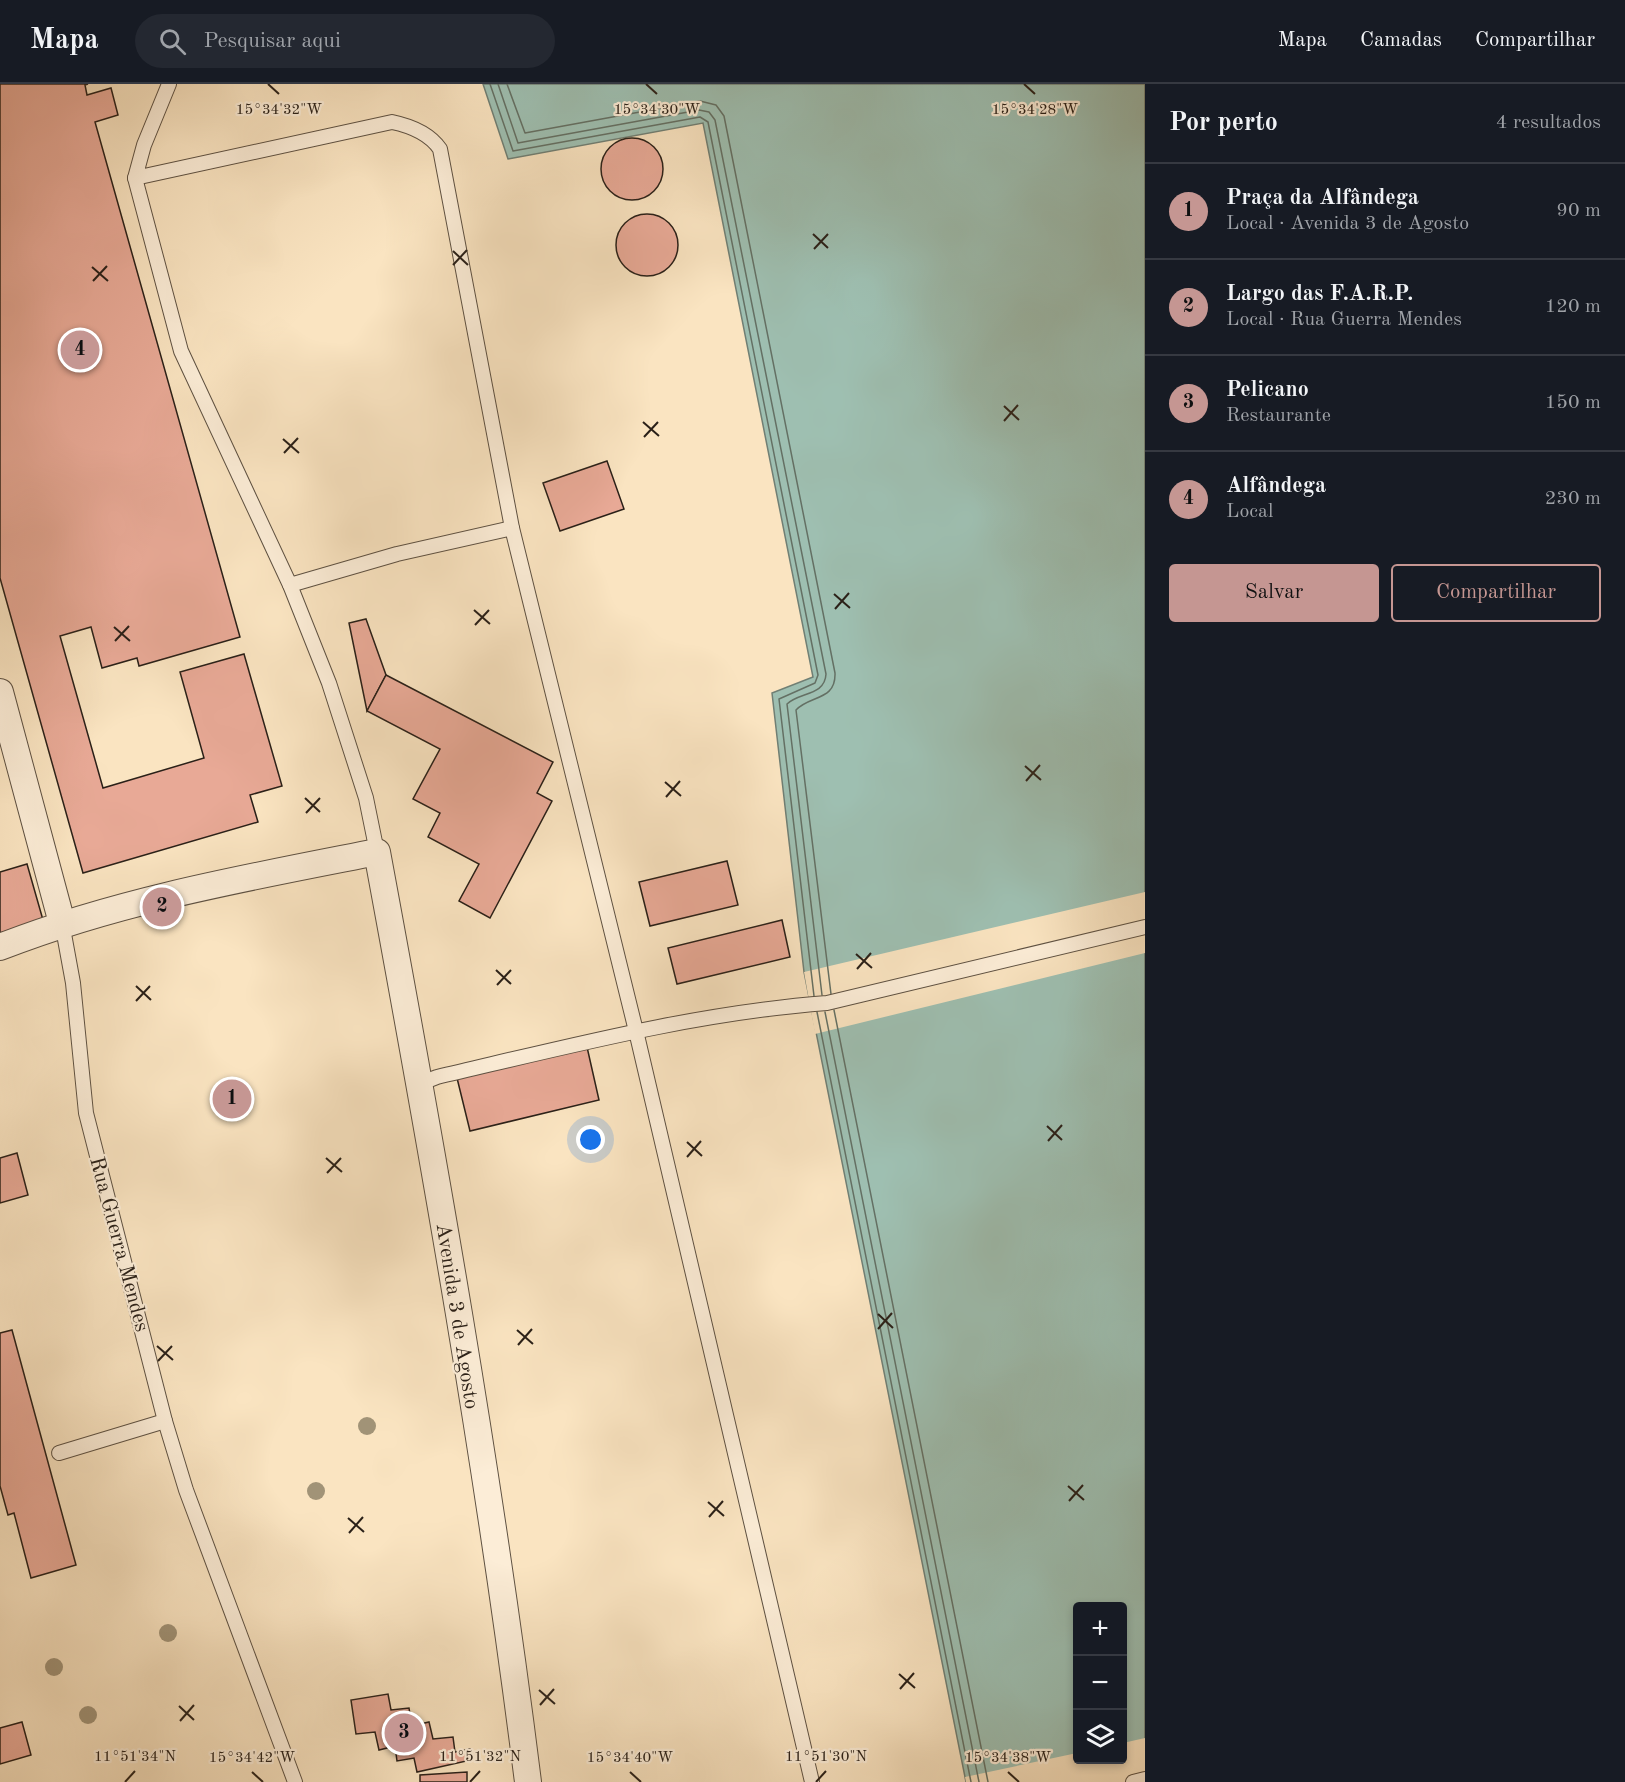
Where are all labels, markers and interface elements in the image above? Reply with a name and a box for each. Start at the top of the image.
search box [135,14,555,68]
icon: search [156,25,189,58]
text: Mapa [30,27,99,55]
text: Pesquisar aqui [204,30,341,52]
text: Mapa [1278,30,1327,51]
text: Camadas [1360,30,1442,51]
text: Compartilhar [1475,30,1595,51]
text: 15°34'32"W [236,103,322,118]
text: 15°34'30"W [614,103,700,118]
text: 15°34'28"W [992,103,1078,118]
text: Por perto [1169,110,1278,136]
text: 4 resultados [1496,113,1601,133]
text: Praça da Alfândega [1226,187,1419,209]
text: 1 [1183,201,1194,221]
text: 90 m [1556,201,1601,221]
text: Local · Avenida 3 de Agosto [1226,214,1469,234]
text: Largo das F.A.R.P. [1226,283,1414,305]
text: 2 [1183,297,1194,317]
text: 120 m [1545,297,1601,317]
text: Local · Rua Guerra Mendes [1226,310,1462,330]
pin: 4 [60,328,100,372]
text: Pelicano [1226,379,1309,401]
text: 3 [1183,393,1194,413]
text: 150 m [1545,393,1601,413]
text: Restaurante [1226,406,1331,426]
text: Alfândega [1226,475,1326,497]
text: 4 [1183,489,1194,509]
text: 230 m [1545,489,1601,509]
text: Local [1226,502,1273,522]
button: Salvar [1169,564,1379,622]
button: Compartilhar [1391,564,1601,622]
pin: 2 [142,884,182,930]
pin: 1 [212,1076,252,1122]
your location [576,1125,605,1154]
street label: Rua Guerra Mendes [85,1155,152,1334]
street label: Avenida 3 de Agosto [431,1222,482,1411]
map controls [1073,1602,1127,1764]
button: + [1073,1602,1127,1656]
button: − [1073,1656,1127,1710]
pin: 3 [384,1710,424,1756]
button: layers [1073,1710,1127,1764]
text: 11°51'34"N [94,1750,176,1765]
text: 11°51'32"N [439,1750,521,1765]
text: 11°51'30"N [785,1750,867,1765]
text: 15°34'42"W [209,1751,295,1766]
text: 15°34'40"W [587,1751,673,1766]
text: 15°34'38"W [965,1751,1051,1766]

